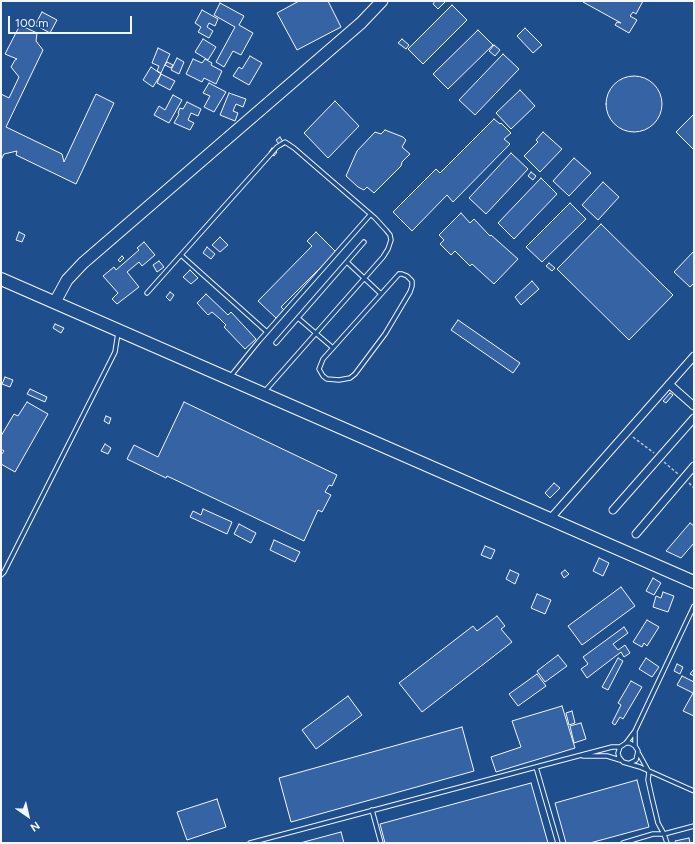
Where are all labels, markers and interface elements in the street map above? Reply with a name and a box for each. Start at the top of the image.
scale bar [10,8,134,34]
text: 100 m [15,16,49,30]
north arrow [8,796,48,836]
text: N [28,819,42,834]

